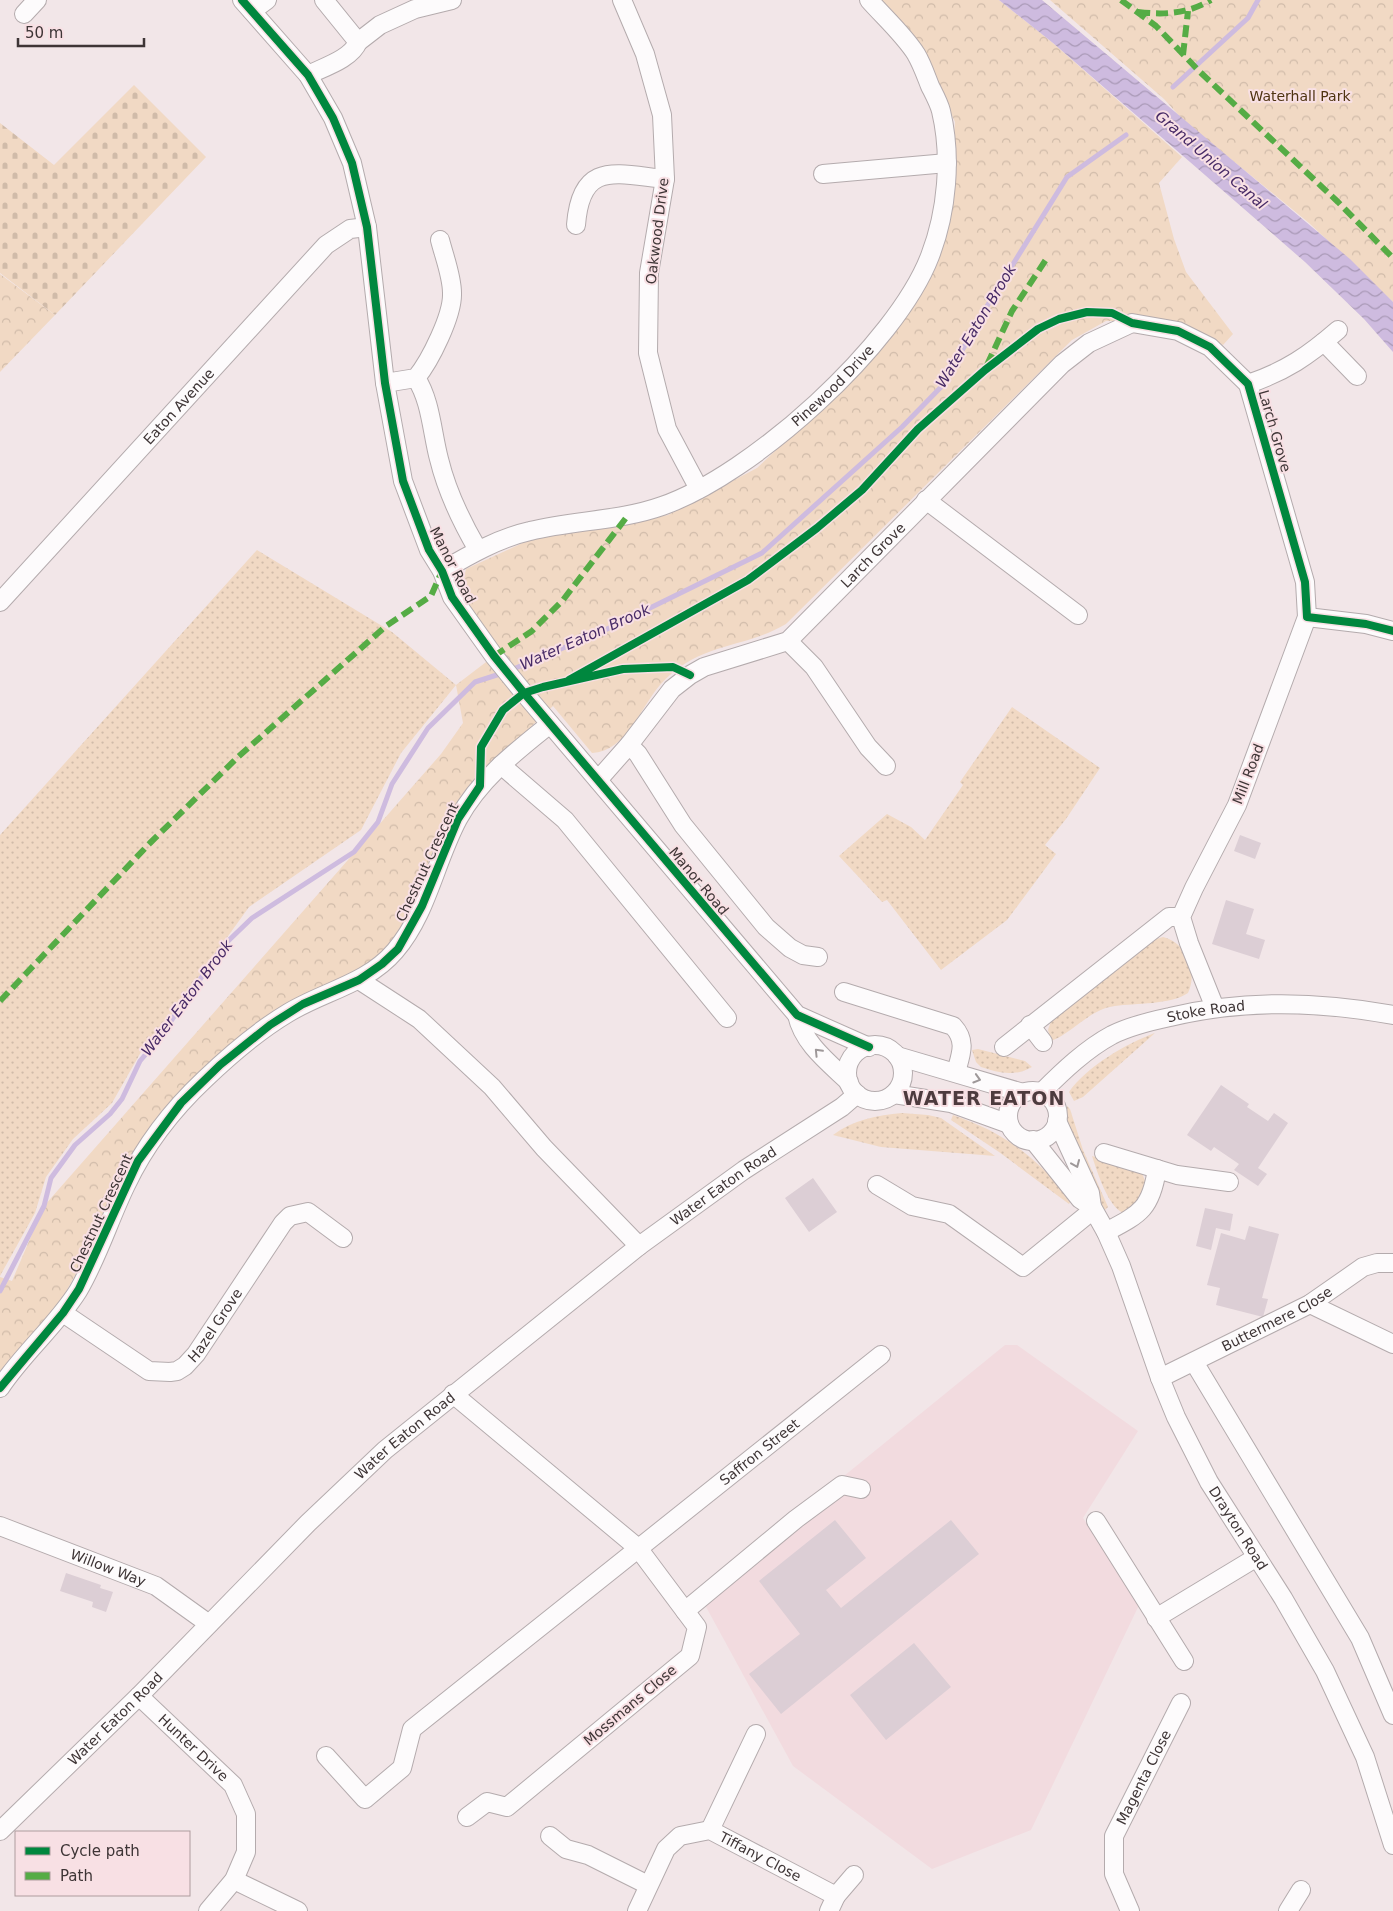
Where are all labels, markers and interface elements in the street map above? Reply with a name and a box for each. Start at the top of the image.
scale bar [18,15,144,47]
text: 50 m [25,24,63,42]
park label: Waterhall Park [1249,88,1351,104]
water label: Grand Union Canal [1152,107,1271,214]
street label: Oakwood Drive [643,177,671,285]
water label: Water Eaton Brook [932,260,1021,391]
street label: Pinewood Drive [788,342,877,430]
street label: Eaton Avenue [140,365,217,447]
street label: Larch Grove [1256,388,1294,474]
street label: Larch Grove [837,519,908,591]
street label: Manor Road [427,524,479,606]
water label: Water Eaton Brook [517,600,654,674]
street label: Mill Road [1229,742,1267,806]
street label: Chestnut Crescent [392,799,462,924]
street label: Manor Road [666,844,732,918]
water label: Water Eaton Brook [137,935,237,1060]
street label: Stoke Road [1165,997,1246,1025]
one-way arrow [815,1048,824,1057]
one-way arrow [973,1073,981,1083]
district label: WATER EATON [903,1087,1065,1109]
street label: Water Eaton Road [667,1143,779,1229]
street label: Chestnut Crescent [66,1150,136,1275]
one-way arrow [1069,1159,1080,1168]
street label: Buttermere Close [1219,1283,1335,1354]
street label: Hazel Grove [185,1285,245,1365]
street label: Water Eaton Road [351,1389,458,1482]
street label: Saffron Street [717,1415,803,1488]
street label: Drayton Road [1206,1483,1271,1573]
street label: Willow Way [68,1546,148,1589]
street label: Mossmans Close [580,1662,680,1748]
street label: Water Eaton Road [65,1669,166,1768]
street label: Hunter Drive [155,1711,232,1784]
street label: Magenta Close [1113,1727,1174,1827]
street label: Tiffany Close [716,1828,804,1884]
legend [15,1831,190,1896]
text: Cycle path [60,1842,140,1860]
text: Path [60,1867,93,1885]

